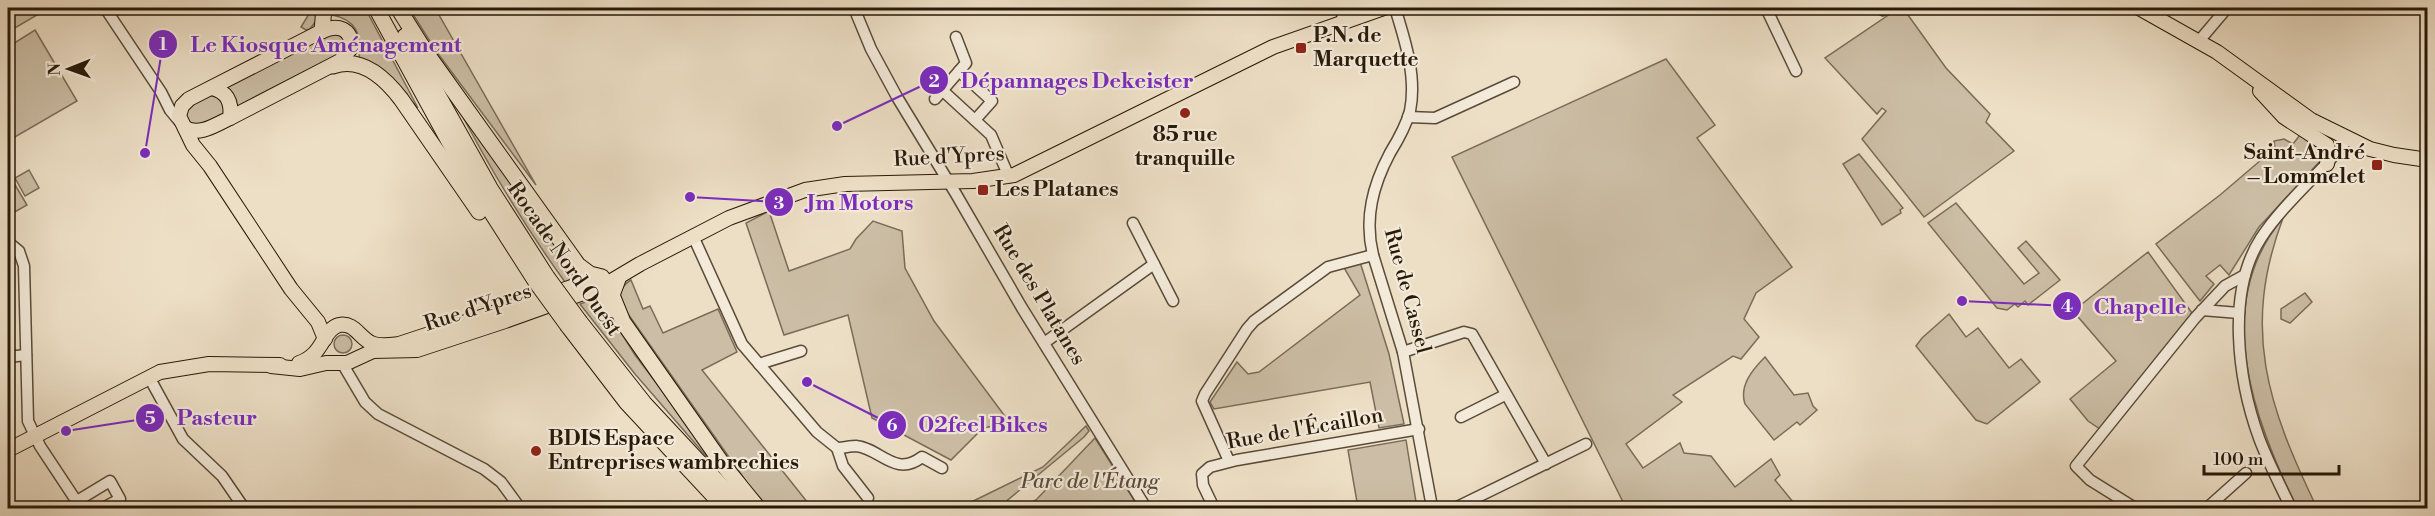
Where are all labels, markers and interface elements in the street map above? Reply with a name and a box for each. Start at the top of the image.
place label: P.N. de Marquette [1313,23,1418,73]
callout: Le Kiosque Aménagement [148,24,473,64]
text: Le Kiosque Aménagement [190,32,462,59]
text: 1 [159,33,168,56]
north arrow [39,39,99,99]
marker: P.N. de Marquette [1294,41,1308,55]
callout: Dépannages Dekeister [919,60,1206,100]
text: N [45,62,65,76]
text: Dépannages Dekeister [960,68,1194,95]
text: 2 [928,70,940,93]
marker: 85 rue tranquille [1178,106,1192,120]
place label: 85 rue tranquille [1135,122,1235,172]
place label: Saint-André – Lommelet [2244,140,2366,190]
street label: Rue d'Ypres [893,141,1005,173]
marker: Saint-André – Lommelet [2370,158,2384,172]
street label: Rocade Nord Ouest [501,177,627,342]
place label: Les Platanes [995,177,1118,203]
callout: Jm Motors [764,182,925,222]
marker: Les Platanes [976,183,990,197]
text: Jm Motors [804,190,913,217]
text: 3 [774,192,785,215]
street label: Rue des Platanes [987,220,1091,370]
street label: Rue de Cassel [1378,226,1436,356]
street label: Rue d'Ypres [421,278,535,338]
callout: Chapelle [2052,286,2199,326]
text: Chapelle [2093,294,2187,321]
text: 4 [2061,295,2073,318]
callout: Pasteur [135,398,269,438]
street label: Rue de l'Écaillon [1224,400,1386,456]
text: Pasteur [177,405,257,432]
callout: 02feel Bikes [877,405,1060,445]
text: 5 [144,407,156,430]
text: 02feel Bikes [918,412,1048,439]
text: 6 [886,414,898,437]
place label: BDIS Espace Entreprises wambrechies [548,426,799,476]
scale bar [2204,438,2339,476]
marker: BDIS Espace Entreprises wambrechies [529,444,543,458]
text: 100 m [2213,448,2264,471]
park label: Parc de l'Étang [1020,466,1160,495]

